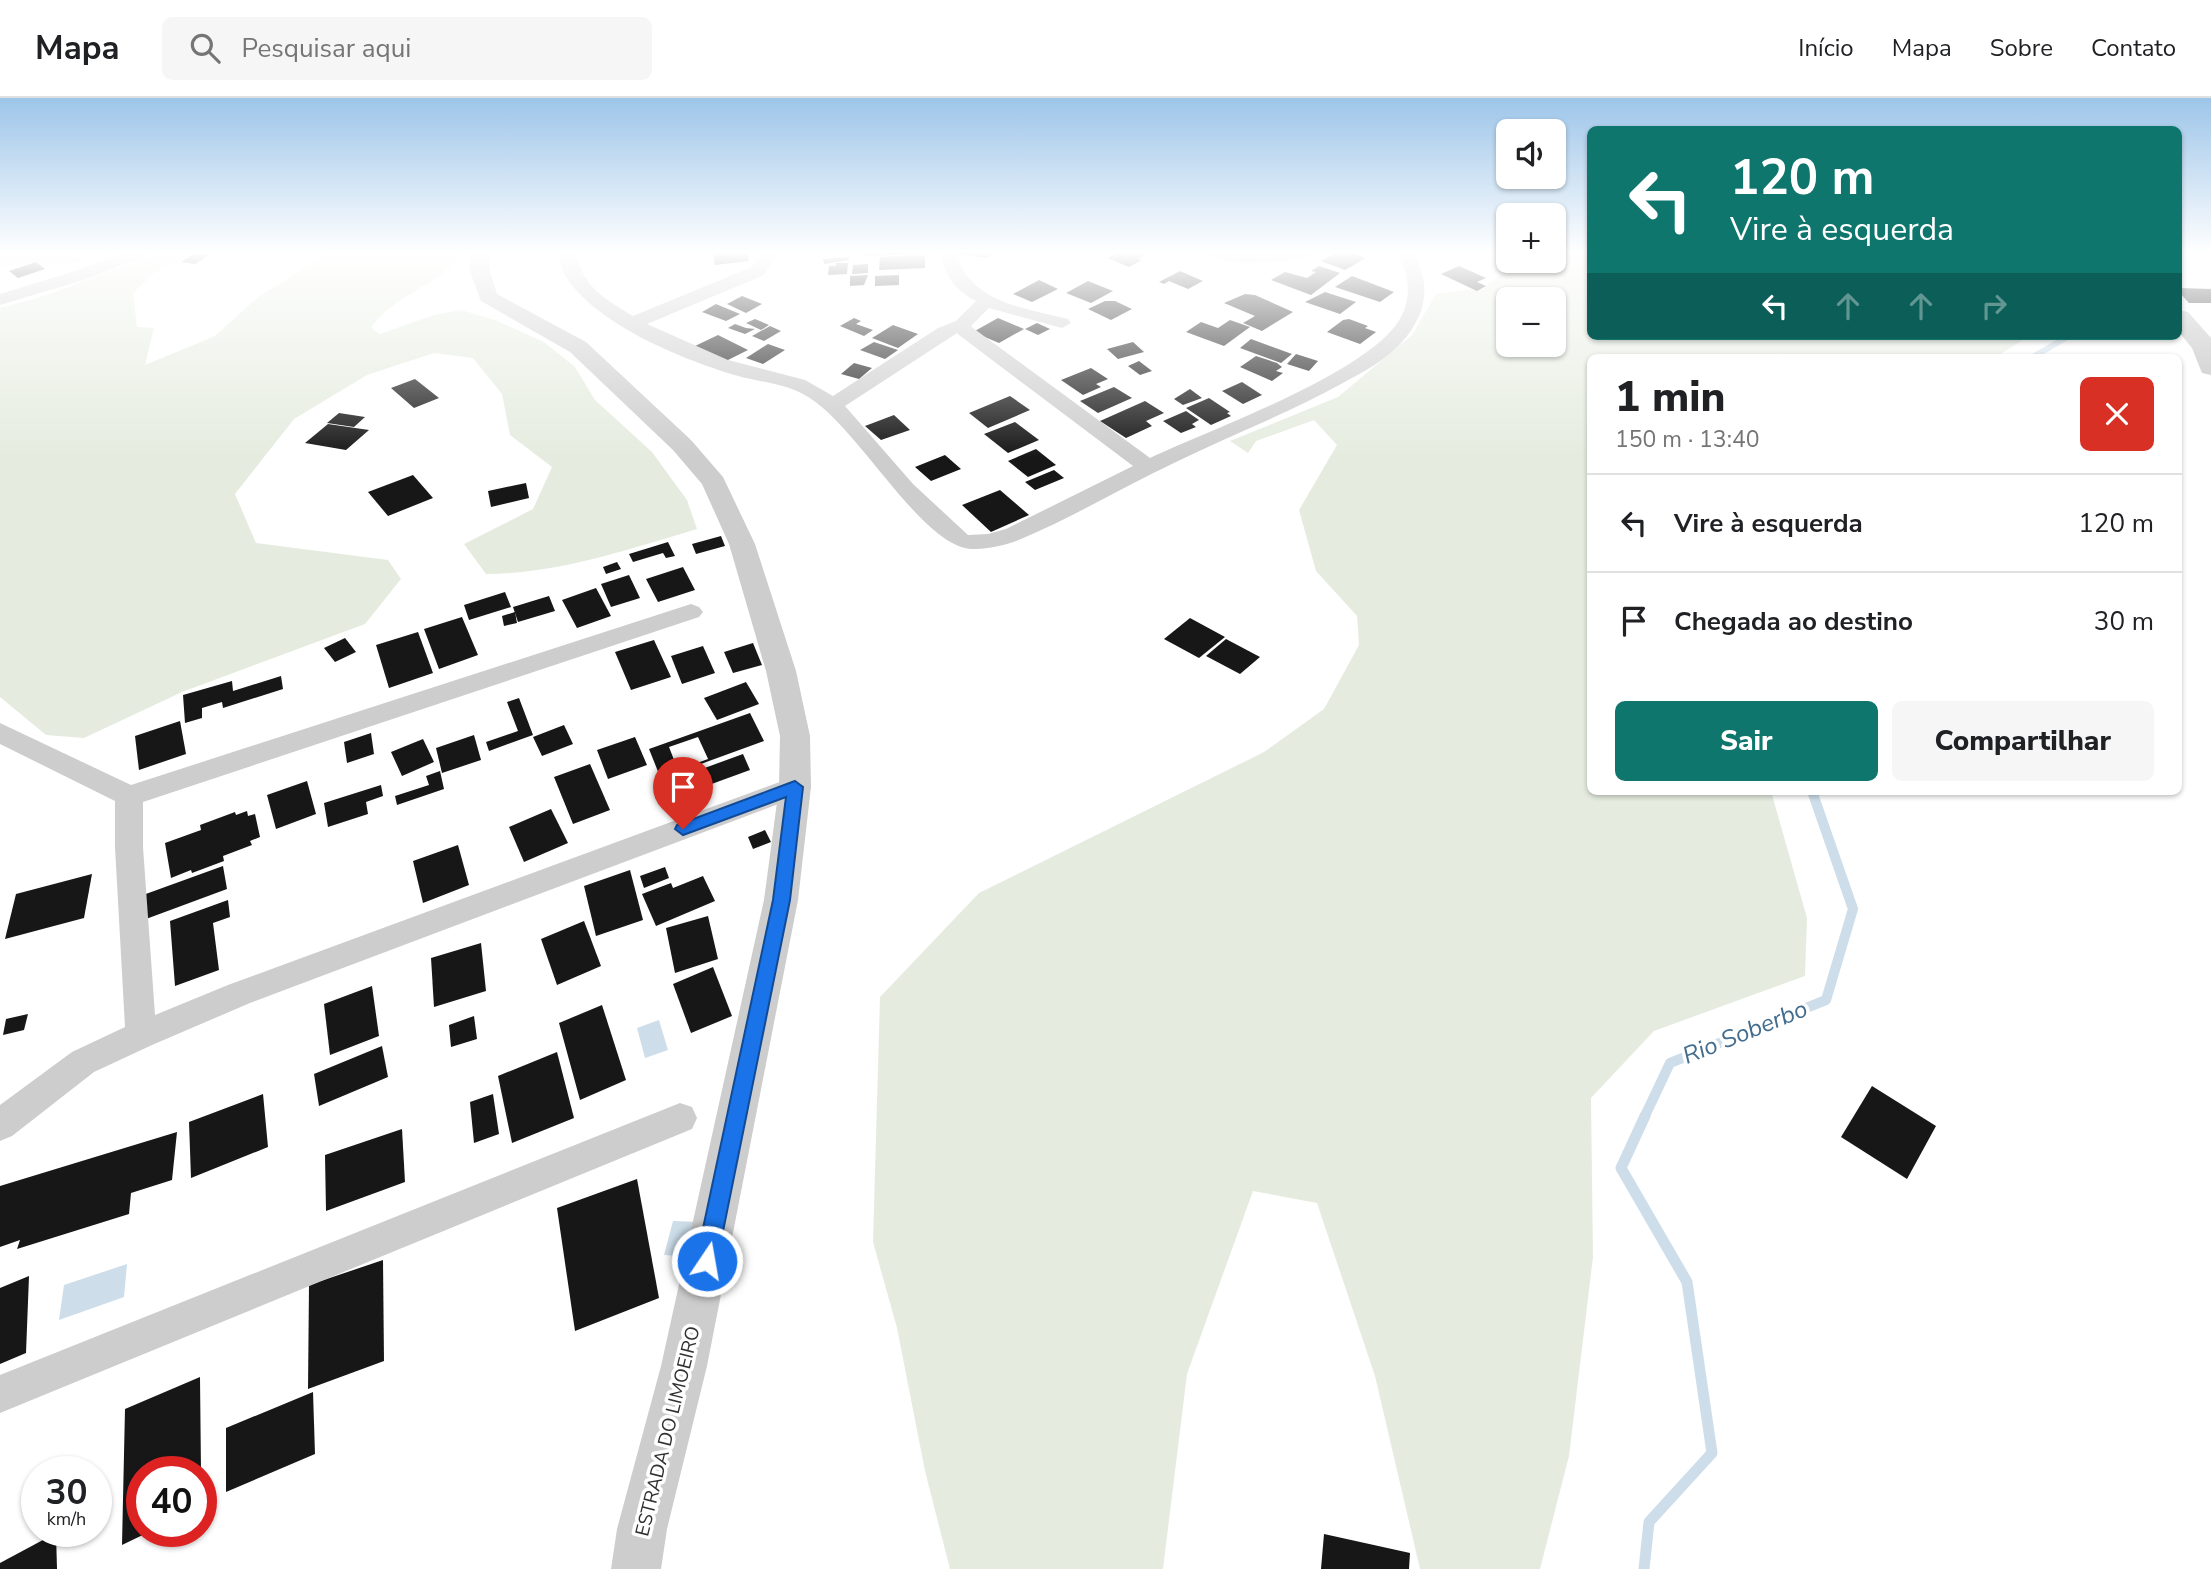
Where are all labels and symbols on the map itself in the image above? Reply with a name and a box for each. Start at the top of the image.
pin [653,757,713,829]
water label: Rio Soberbo [1678,992,1812,1072]
position arrow [670,1224,744,1298]
street label: ESTRADA DO LIMOEIRO [629,1324,707,1539]
speed limit sign: 40 [126,1456,217,1547]

